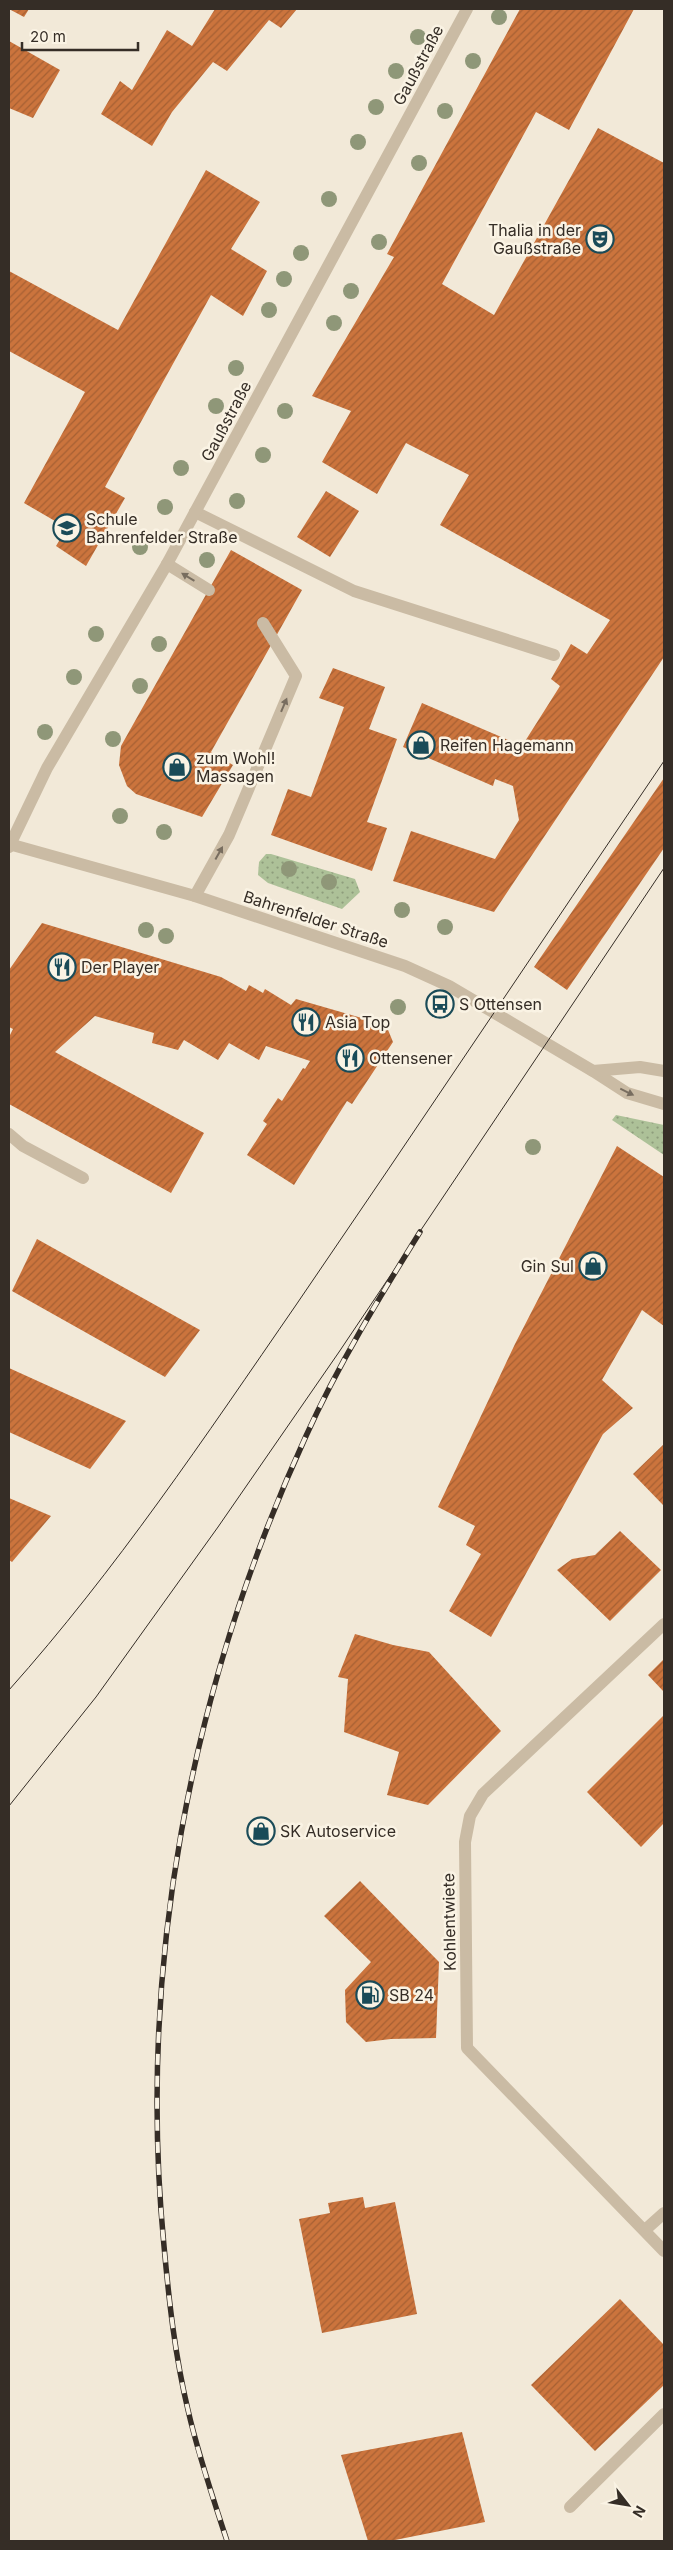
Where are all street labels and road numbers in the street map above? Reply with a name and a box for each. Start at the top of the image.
street label: Gaußstraße [388,21,448,109]
street label: Gaußstraße [196,377,256,465]
street label: Bahrenfelder Straße [241,886,391,952]
street label: Kohlentwiete [438,1873,460,1971]

